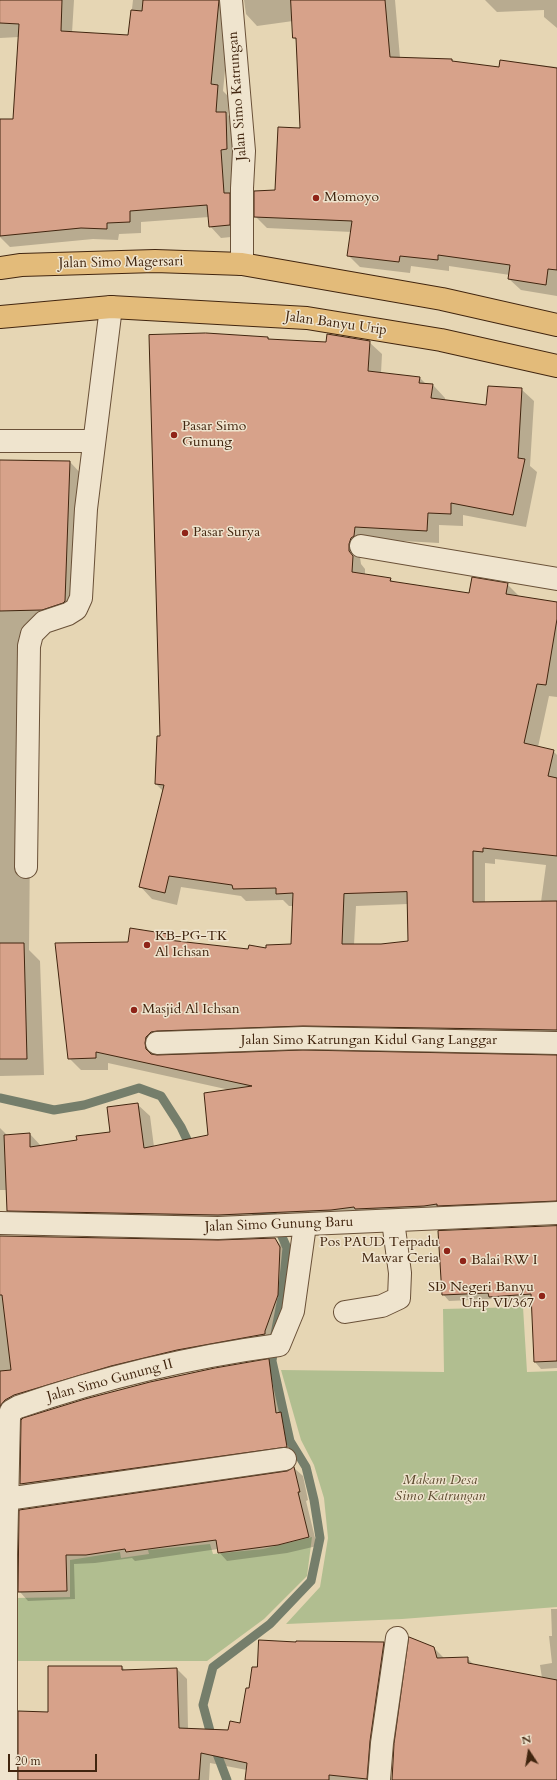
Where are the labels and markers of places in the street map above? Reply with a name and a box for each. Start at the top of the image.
place label: Momoyo [324,190,379,206]
marker: Momoyo [311,193,321,203]
place label: Pasar Simo Gunung [182,419,246,452]
marker: Pasar Simo Gunung [169,430,179,440]
place label: Pasar Surya [193,525,260,541]
marker: Pasar Surya [180,528,190,538]
place label: KB-PG-TK Al Ichsan [155,929,227,962]
marker: KB-PG-TK Al Ichsan [142,940,152,950]
place label: Masjid Al Ichsan [142,1002,240,1018]
marker: Masjid Al Ichsan [129,1005,139,1015]
place label: Pos PAUD Terpadu Mawar Ceria [320,1235,439,1268]
marker: Pos PAUD Terpadu Mawar Ceria [442,1246,452,1256]
place label: Balai RW I [471,1253,538,1269]
marker: Balai RW I [458,1256,468,1266]
place label: SD Negeri Banyu Urip VI/367 [428,1280,534,1312]
marker: SD Negeri Banyu Urip VI/367 [537,1291,547,1301]

